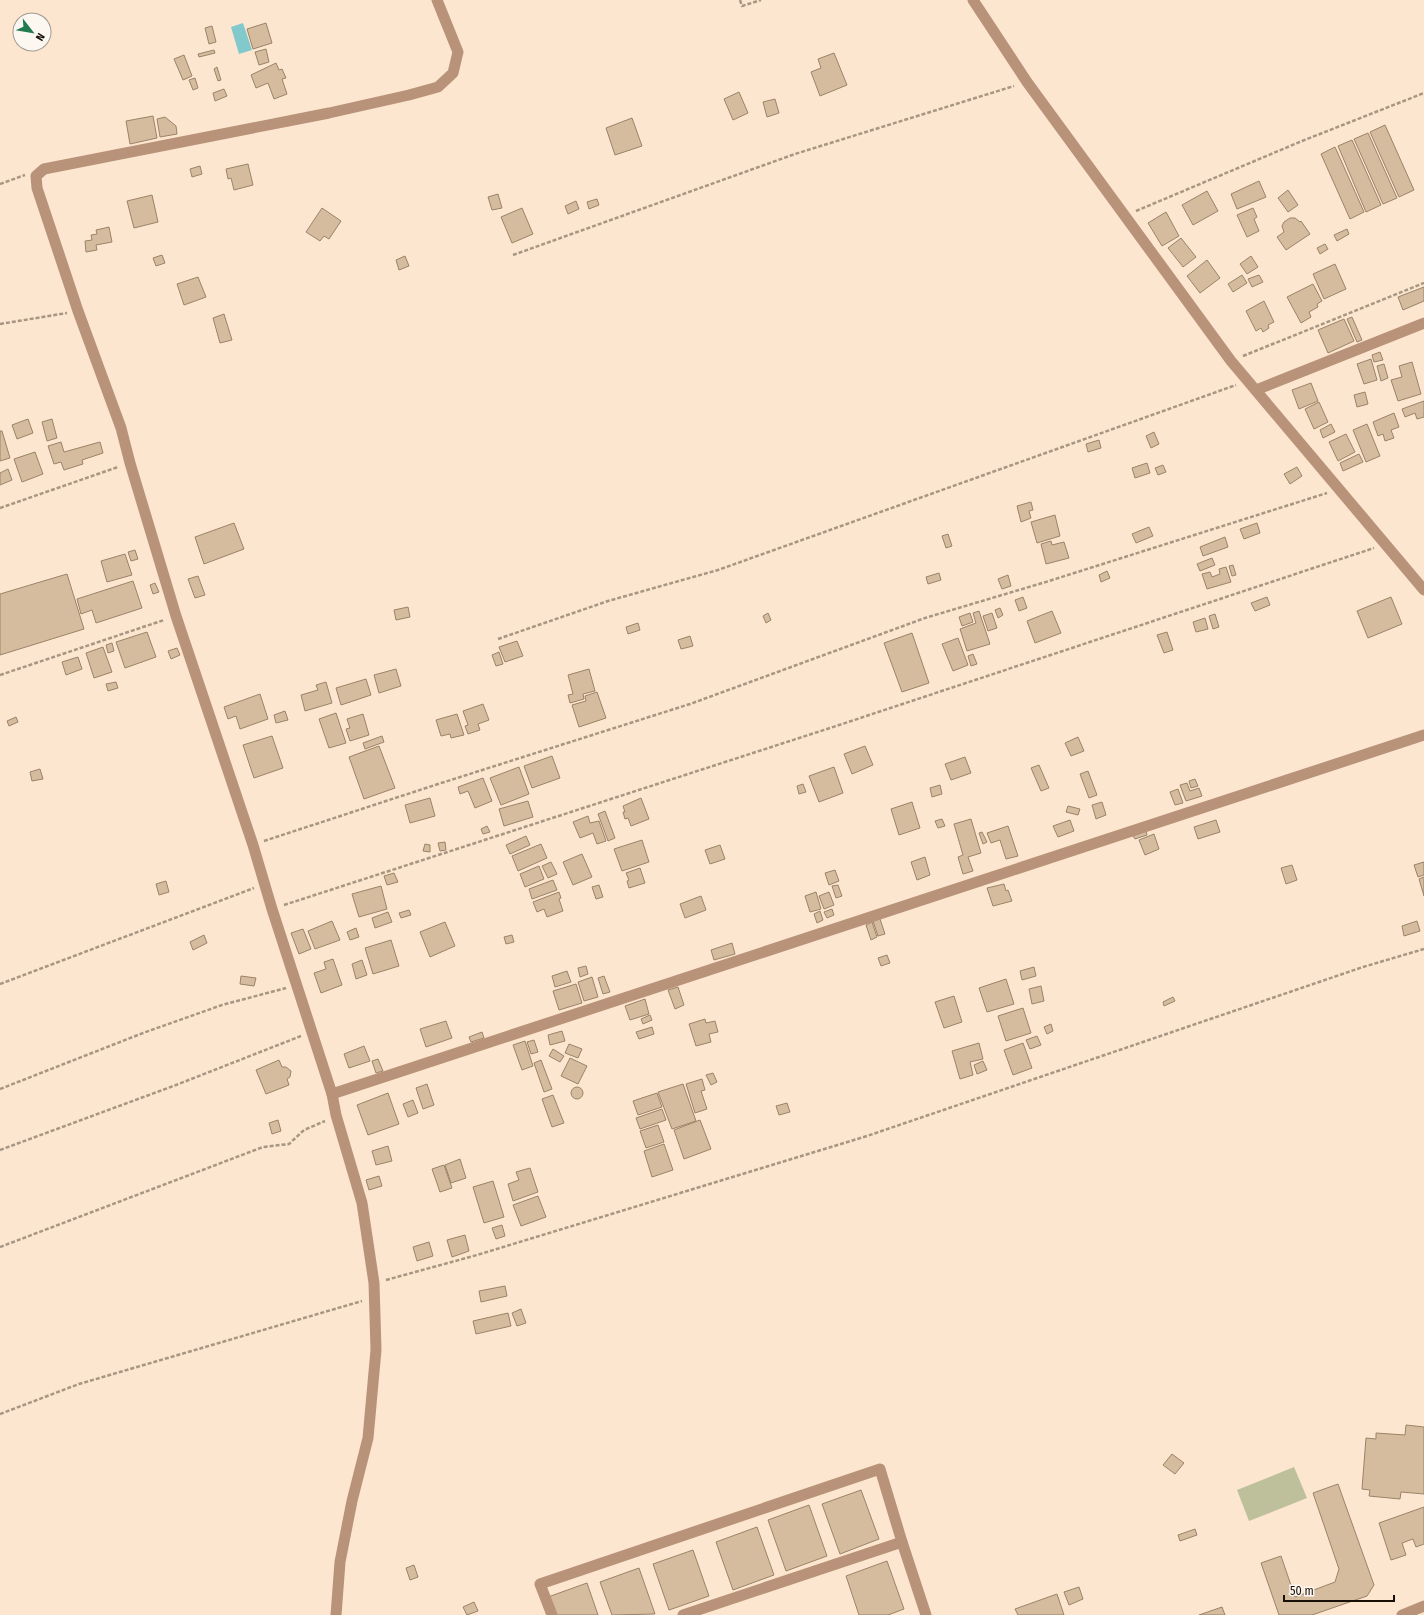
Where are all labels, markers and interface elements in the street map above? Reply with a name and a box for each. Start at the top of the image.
north arrow [12,12,52,52]
text: N [33,31,47,43]
scale bar [1284,1577,1394,1603]
text: 50 m [1290,1584,1314,1598]

